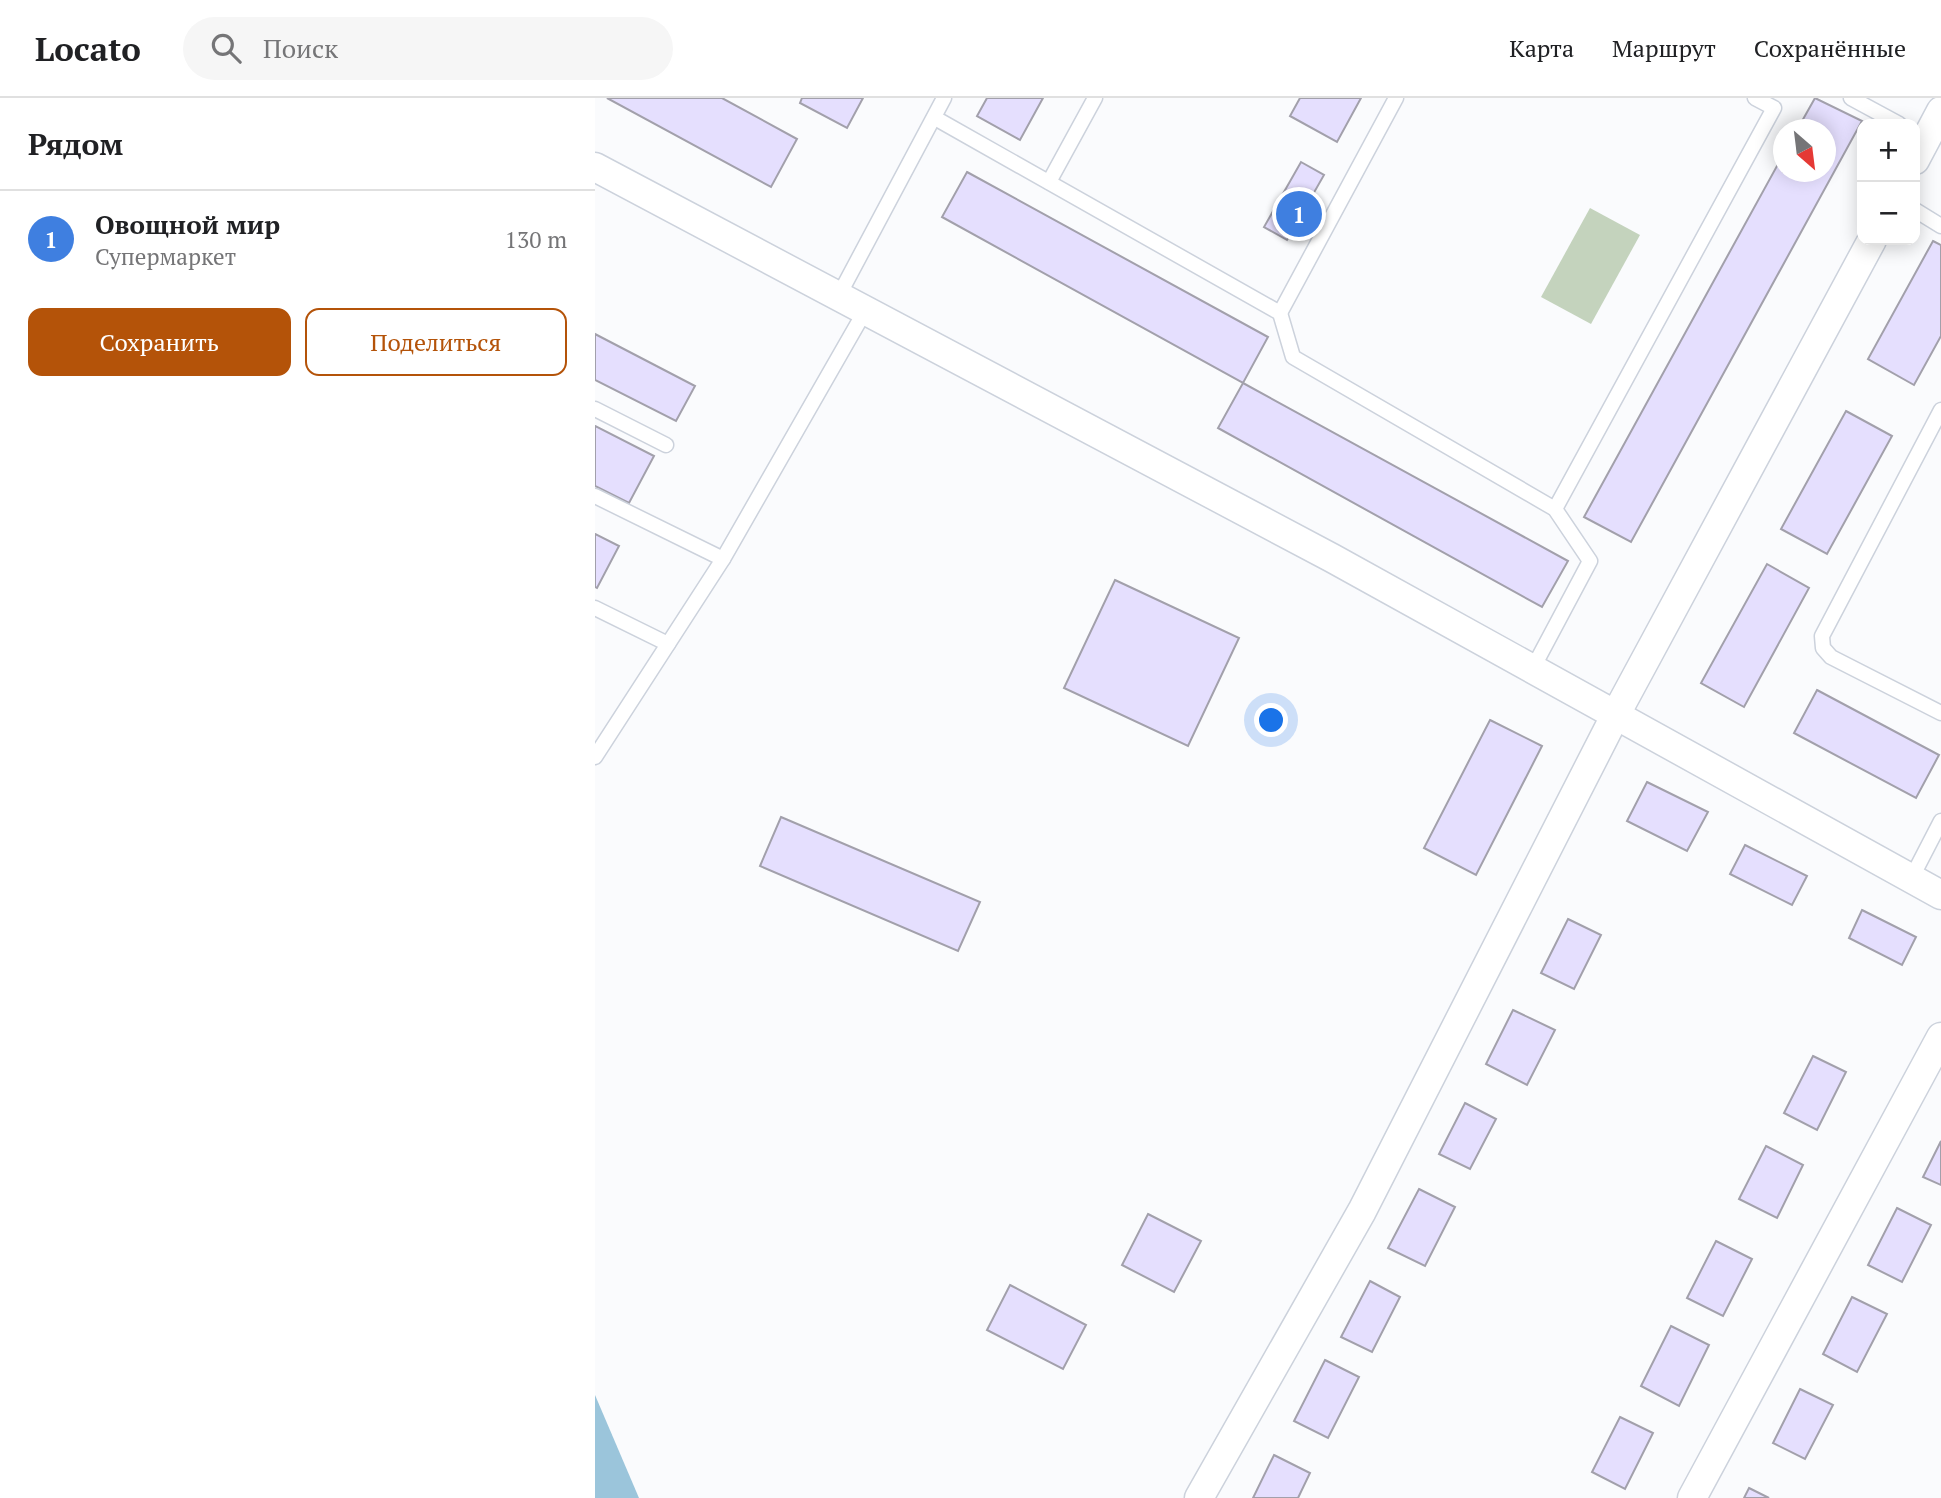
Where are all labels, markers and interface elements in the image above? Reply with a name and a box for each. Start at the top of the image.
search box [183,17,673,80]
text: Locato [35,27,141,70]
icon: search [207,29,245,67]
text: Поиск [263,31,338,65]
text: Карта [1509,32,1574,64]
text: Маршрут [1612,32,1716,64]
text: Сохранённые [1754,32,1906,64]
north arrow [1773,119,1836,182]
map controls [1857,119,1920,245]
button: + [1857,119,1920,182]
text: Рядом [28,124,123,164]
button: − [1857,182,1920,245]
pin: 1 [1276,188,1322,240]
text: Овощной мир [95,207,280,241]
text: 1 [45,224,58,255]
text: 130 m [505,224,567,255]
text: Супермаркет [95,241,236,272]
button: Сохранить [28,308,291,376]
button: Поделиться [305,308,567,376]
your location [1254,703,1288,737]

